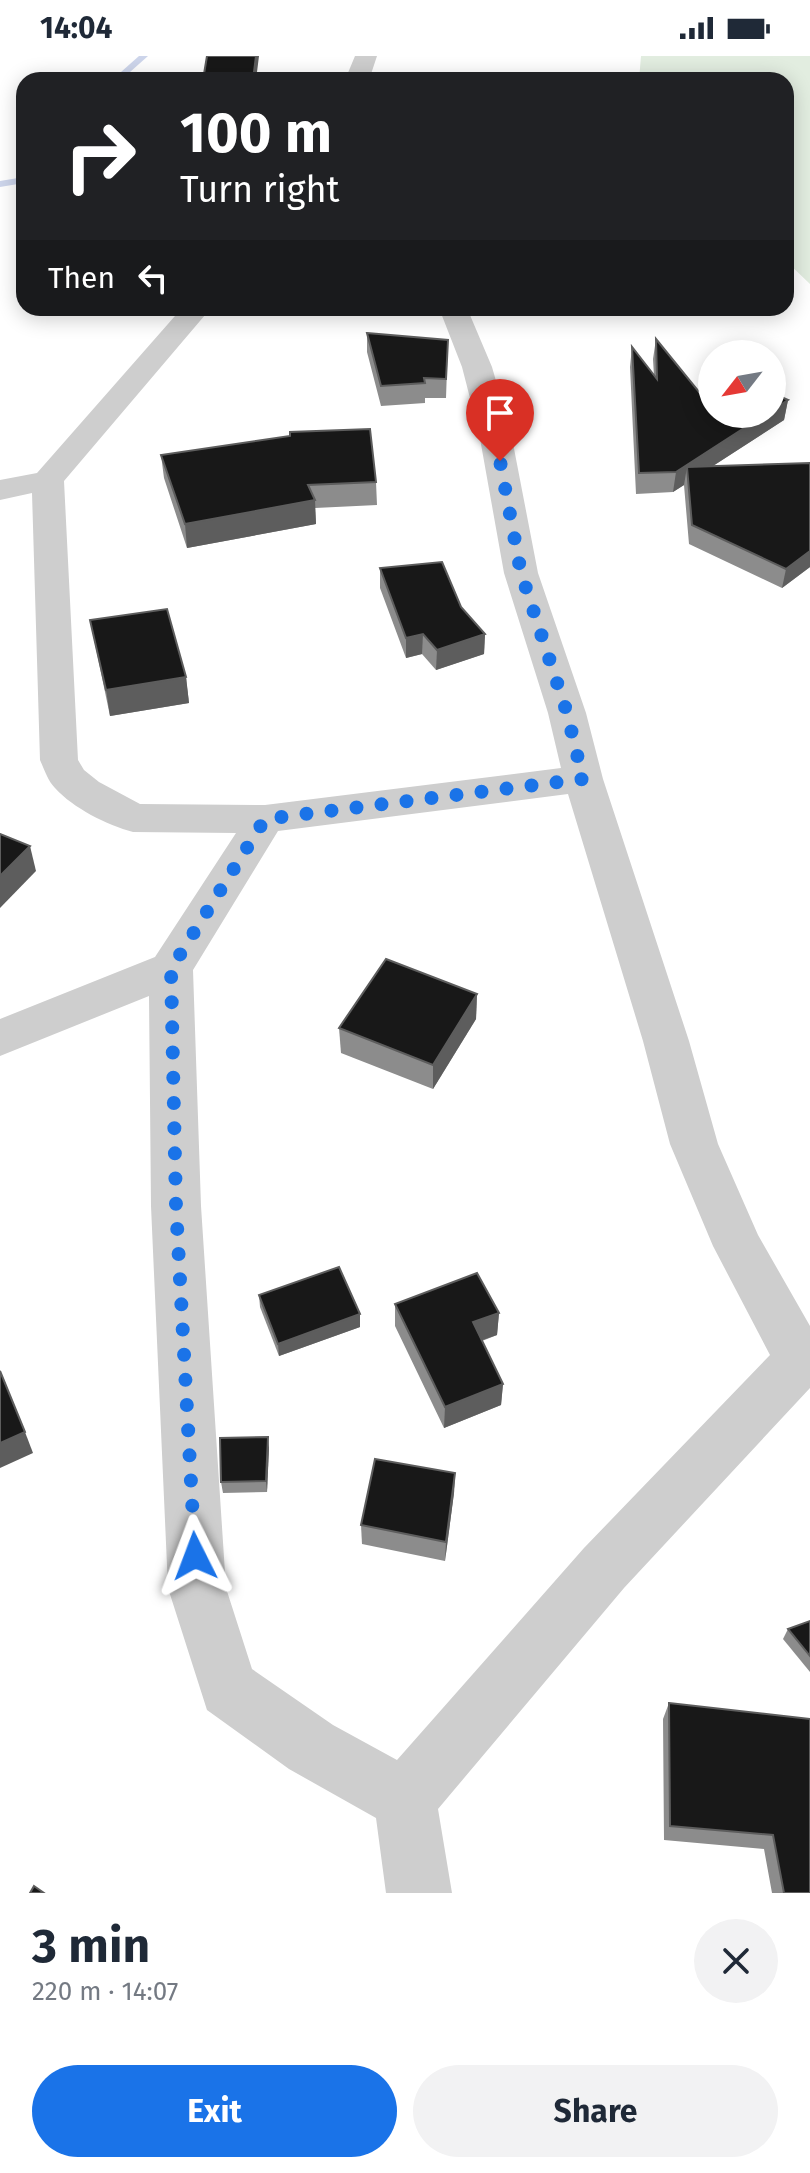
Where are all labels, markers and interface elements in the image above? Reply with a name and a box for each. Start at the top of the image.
text: 14:04 [40,10,113,46]
text: 100 m [180,100,332,167]
icon: right [48,104,152,208]
text: Turn right [180,168,340,212]
icon: left [131,256,175,300]
text: Then [48,260,115,296]
north arrow [698,340,786,428]
map controls [698,340,786,428]
pin [466,379,534,461]
icon: arrive [478,391,522,435]
position arrow [153,1514,237,1598]
text: 3 min [32,1917,150,1975]
button: close [694,1919,778,2003]
text: 220 m · 14:07 [32,1976,178,2007]
button: Exit [32,2065,397,2157]
button: Share [413,2065,778,2157]

